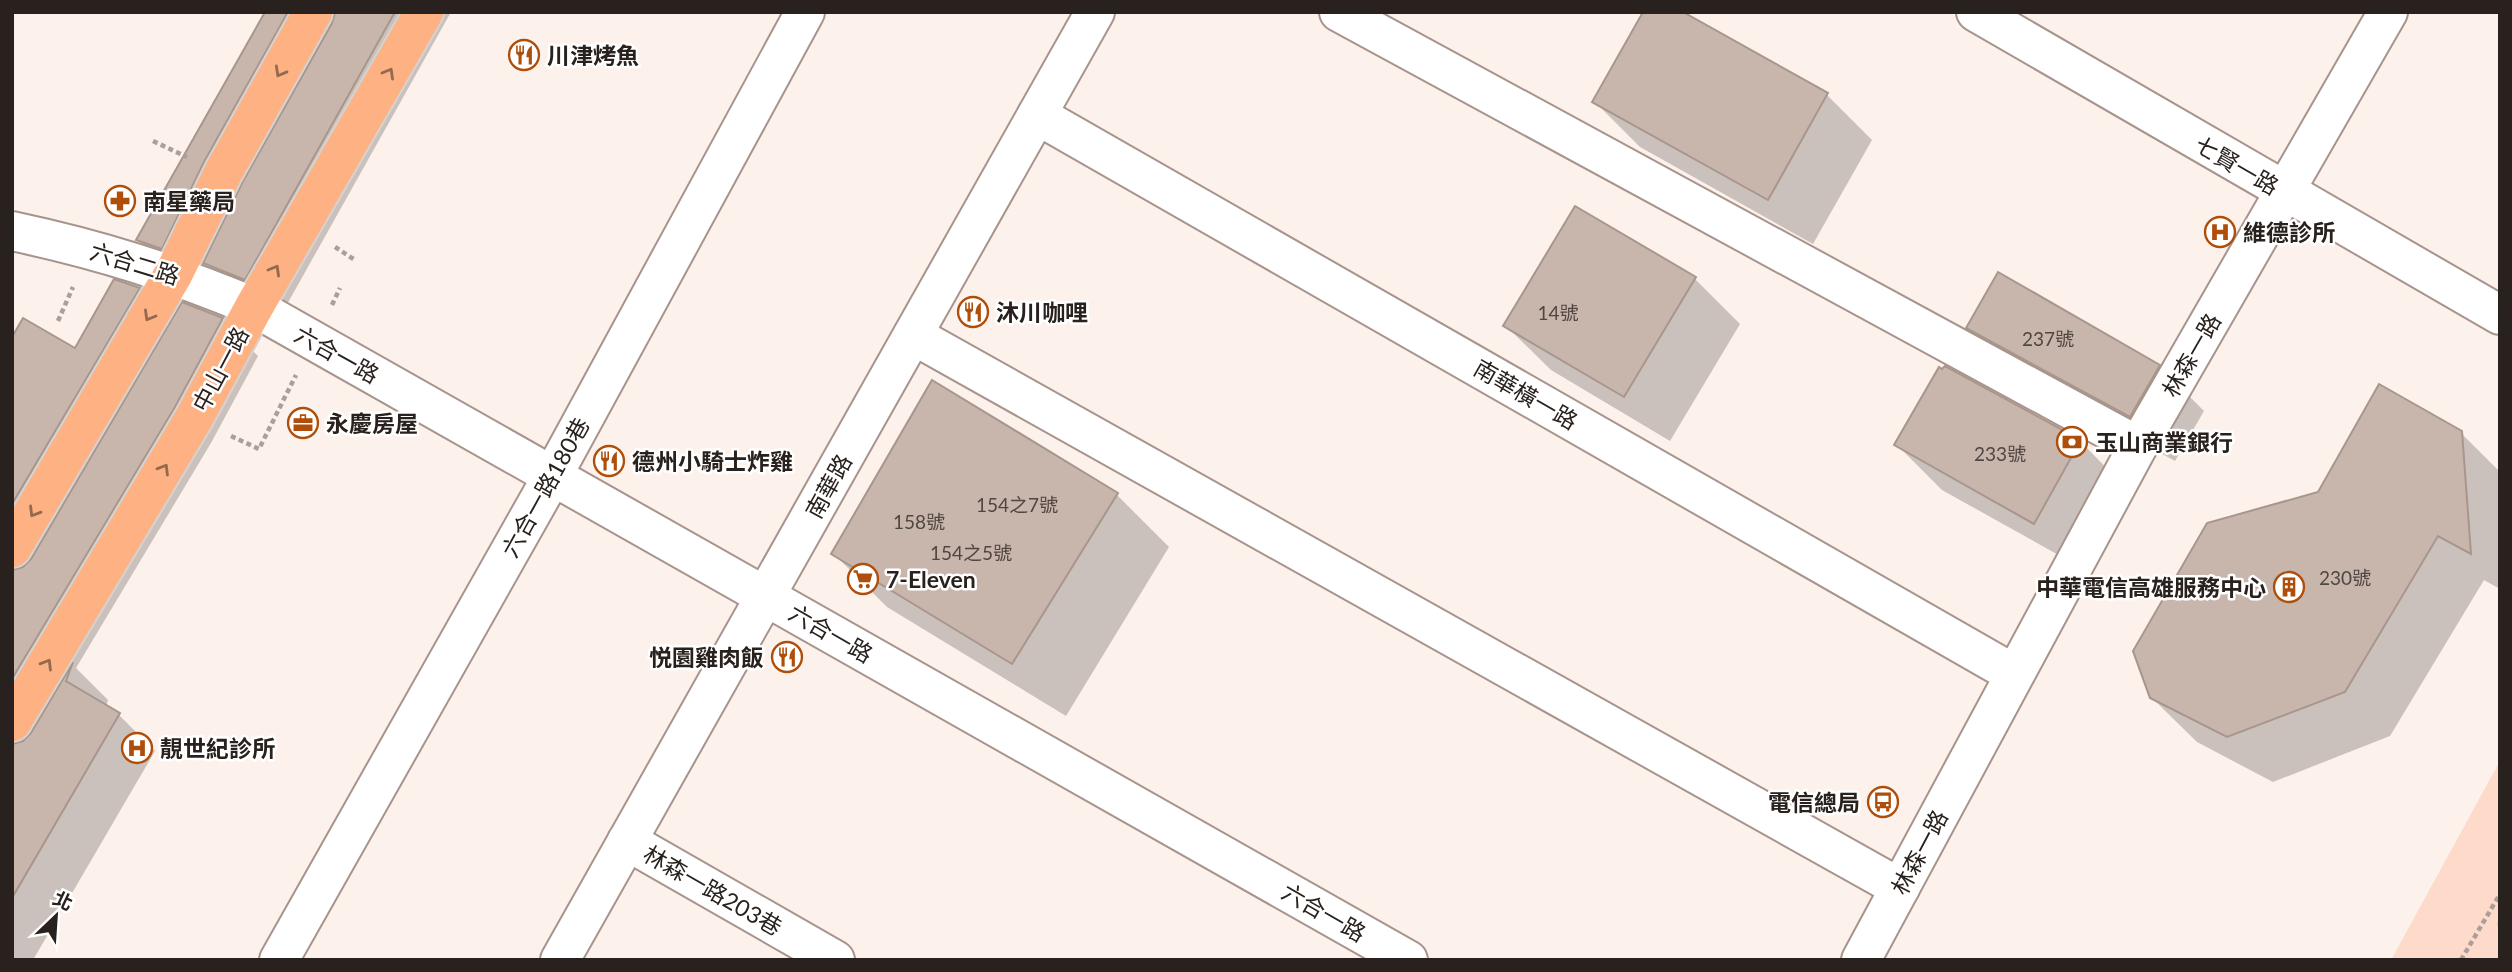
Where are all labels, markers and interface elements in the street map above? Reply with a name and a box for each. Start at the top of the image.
restaurant icon: 川津烤魚 [507,38,541,72]
place label: 川津烤魚 [547,41,639,69]
one-way arrow [275,65,288,77]
one-way arrow [381,68,394,81]
street label: 七賢一路 [2190,130,2284,200]
pharmacy icon: 南星藥局 [103,184,137,218]
place label: 南星藥局 [143,187,235,215]
hospital icon: 維德診所 [2203,215,2237,249]
place label: 維德診所 [2243,218,2335,246]
street label: 六合二路 [87,236,183,290]
one-way arrow [267,265,280,278]
restaurant icon: 沐川咖哩 [956,295,990,329]
place label: 沐川咖哩 [996,298,1088,326]
house number: 14號 [1537,301,1579,324]
one-way arrow [144,308,157,321]
street label: 林森一路 [2156,308,2226,402]
street label: 六合一路 [290,319,384,389]
street label: 中山一路 [186,322,254,416]
house number: 237號 [2022,327,2074,350]
street label: 南華橫一路 [1469,353,1583,435]
office icon: 永慶房屋 [286,406,320,440]
place label: 永慶房屋 [326,409,418,437]
street label: 六合一路180巷 [495,412,595,562]
bank icon: 玉山商業銀行 [2055,425,2089,459]
place label: 玉山商業銀行 [2095,428,2233,456]
house number: 233號 [1974,442,2026,465]
restaurant icon: 德州小騎士炸雞 [592,444,626,478]
place label: 德州小騎士炸雞 [632,447,793,475]
street label: 南華路 [799,449,857,523]
one-way arrow [156,463,169,476]
house number: 154之7號 [976,493,1058,516]
one-way arrow [29,504,42,517]
house number: 158號 [893,510,945,533]
house number: 154之5號 [930,541,1012,564]
supermarket icon: 7-Eleven [846,562,880,596]
place label: 7-Eleven [886,565,976,593]
house number: 230號 [2319,566,2371,589]
building icon: 中華電信高雄服務中心 [2272,570,2306,604]
place label: 中華電信高雄服務中心 [2036,573,2266,601]
street label: 六合一路 [784,598,878,668]
restaurant icon: 悦園雞肉飯 [770,640,804,674]
place label: 悦園雞肉飯 [649,643,764,671]
one-way arrow [39,658,52,671]
hospital icon: 靚世紀診所 [120,731,154,765]
place label: 靚世紀診所 [160,734,275,762]
bus stop icon: 電信總局 [1866,785,1900,819]
place label: 電信總局 [1768,788,1860,816]
street label: 林森一路 [1885,805,1953,899]
street label: 林森一路203巷 [639,839,787,941]
street label: 六合一路 [1277,877,1371,947]
north arrow [21,881,91,951]
text: 北 [50,886,77,915]

